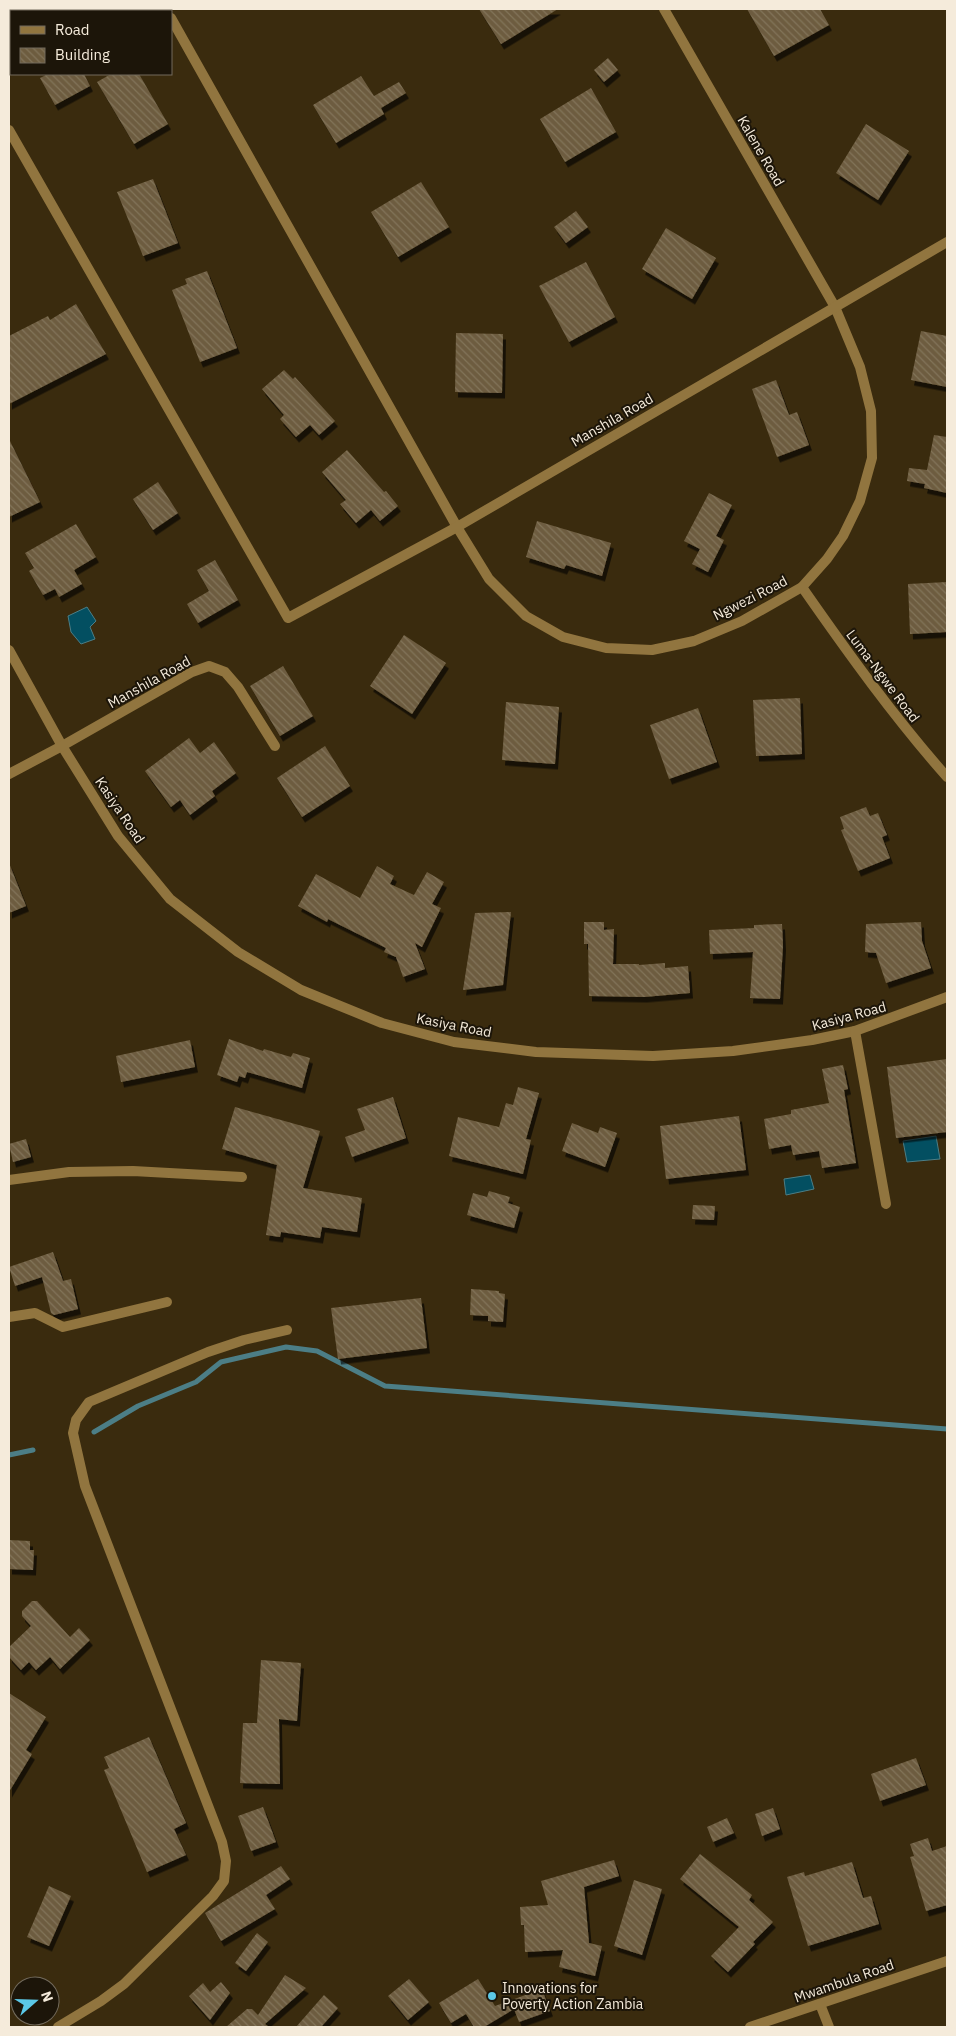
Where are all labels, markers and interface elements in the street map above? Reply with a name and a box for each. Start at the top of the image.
legend [10,10,172,75]
text: Road [55,20,90,39]
text: Building [55,45,110,64]
street label: Kalene Road [734,112,788,190]
street label: Manshila Road [568,389,656,451]
street label: Ngwezi Road [710,572,790,624]
street label: Luma-Ngwe Road [842,626,924,726]
street label: Manshila Road [104,652,194,712]
street label: Kasiya Road [91,773,149,847]
street label: Kasiya Road [810,997,888,1035]
street label: Kasiya Road [415,1009,493,1041]
street label: Mwambula Road [792,1955,896,2007]
north arrow [10,1976,60,2026]
place label: Innovations for Poverty Action Zambia [502,1979,644,2013]
text: N [37,1989,57,2004]
marker: Innovations for Poverty Action Zambia [486,1990,498,2002]

